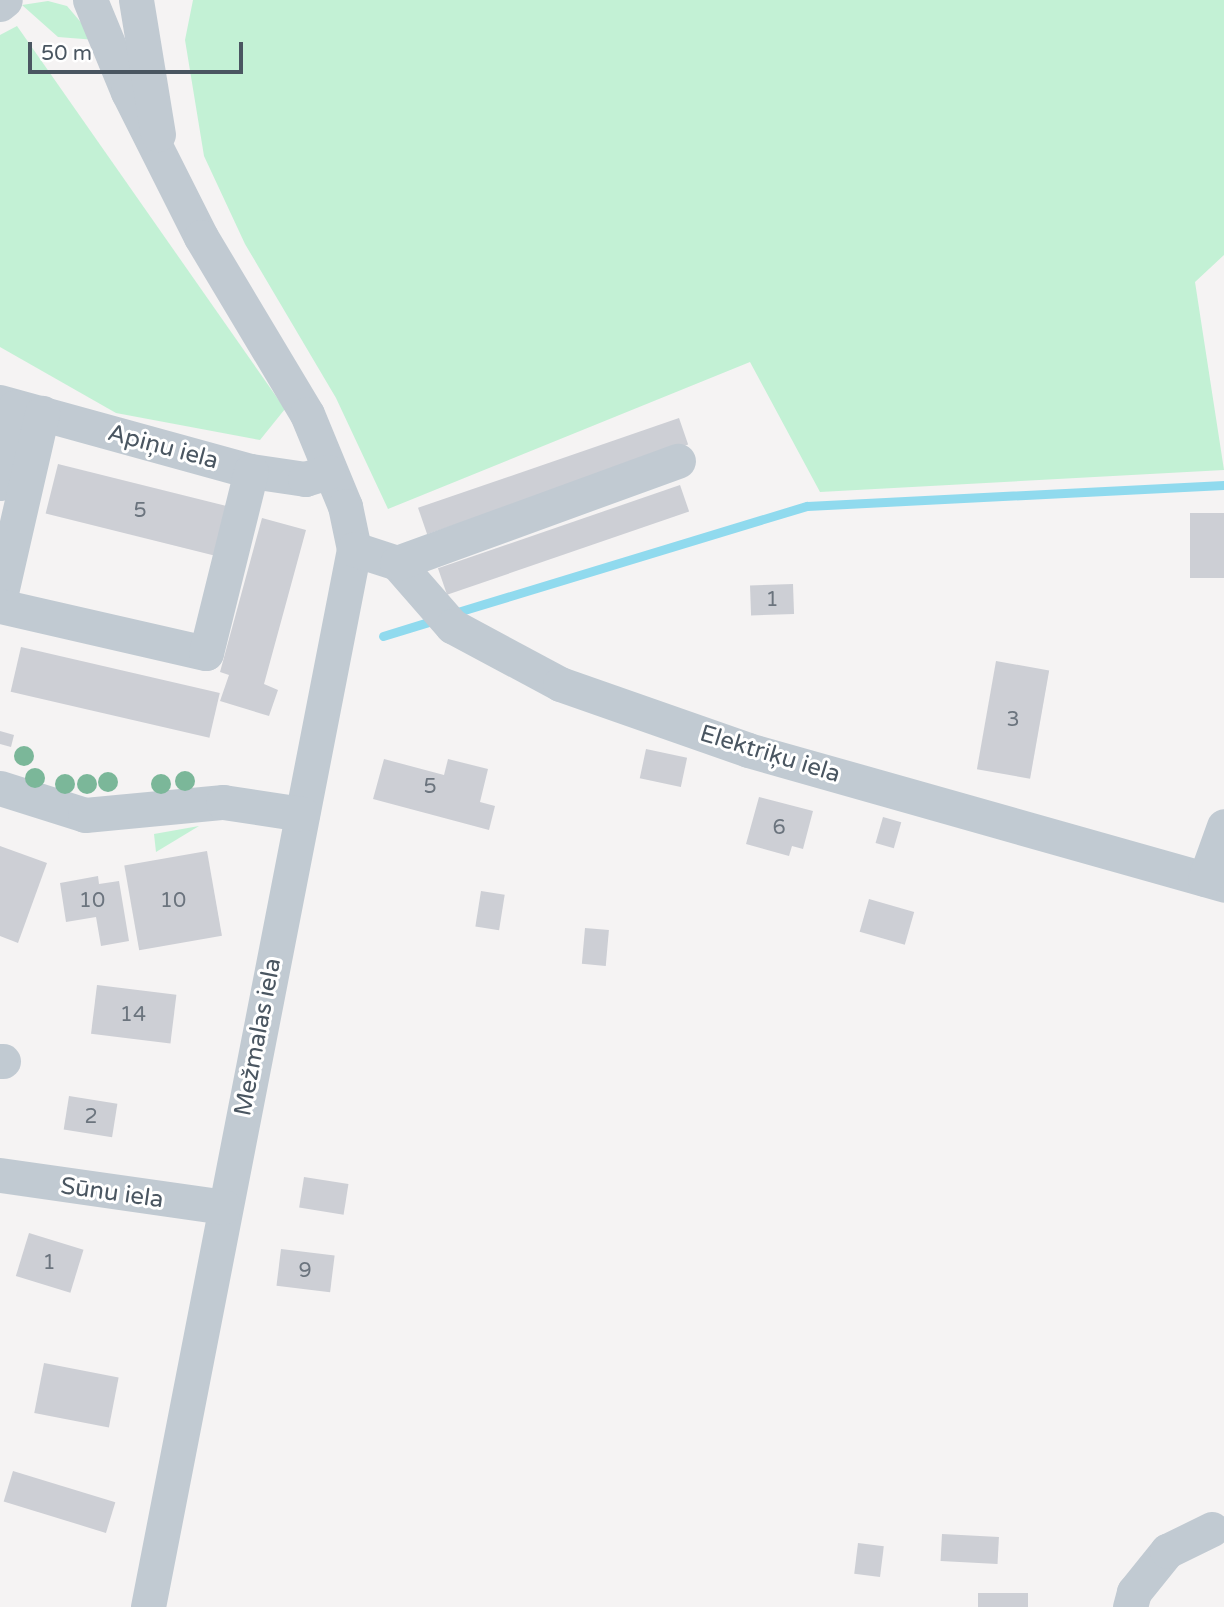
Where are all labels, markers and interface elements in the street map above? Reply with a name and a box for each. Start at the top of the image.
scale bar [32,28,247,72]
text: 50 m [41,41,92,66]
street label: Apiņu iela [105,418,221,476]
house number: 5 [133,498,147,524]
house number: 1 [765,587,779,613]
house number: 3 [1006,707,1020,733]
street label: Elektriķu iela [696,719,844,789]
house number: 5 [423,774,437,800]
house number: 6 [772,815,786,841]
house number: 10 [79,888,105,914]
house number: 10 [160,888,186,914]
street label: Mežmalas iela [229,956,287,1118]
house number: 14 [120,1002,146,1028]
house number: 2 [84,1104,98,1130]
street label: Sūnu iela [59,1172,165,1214]
house number: 1 [42,1250,56,1276]
house number: 9 [298,1258,312,1284]

